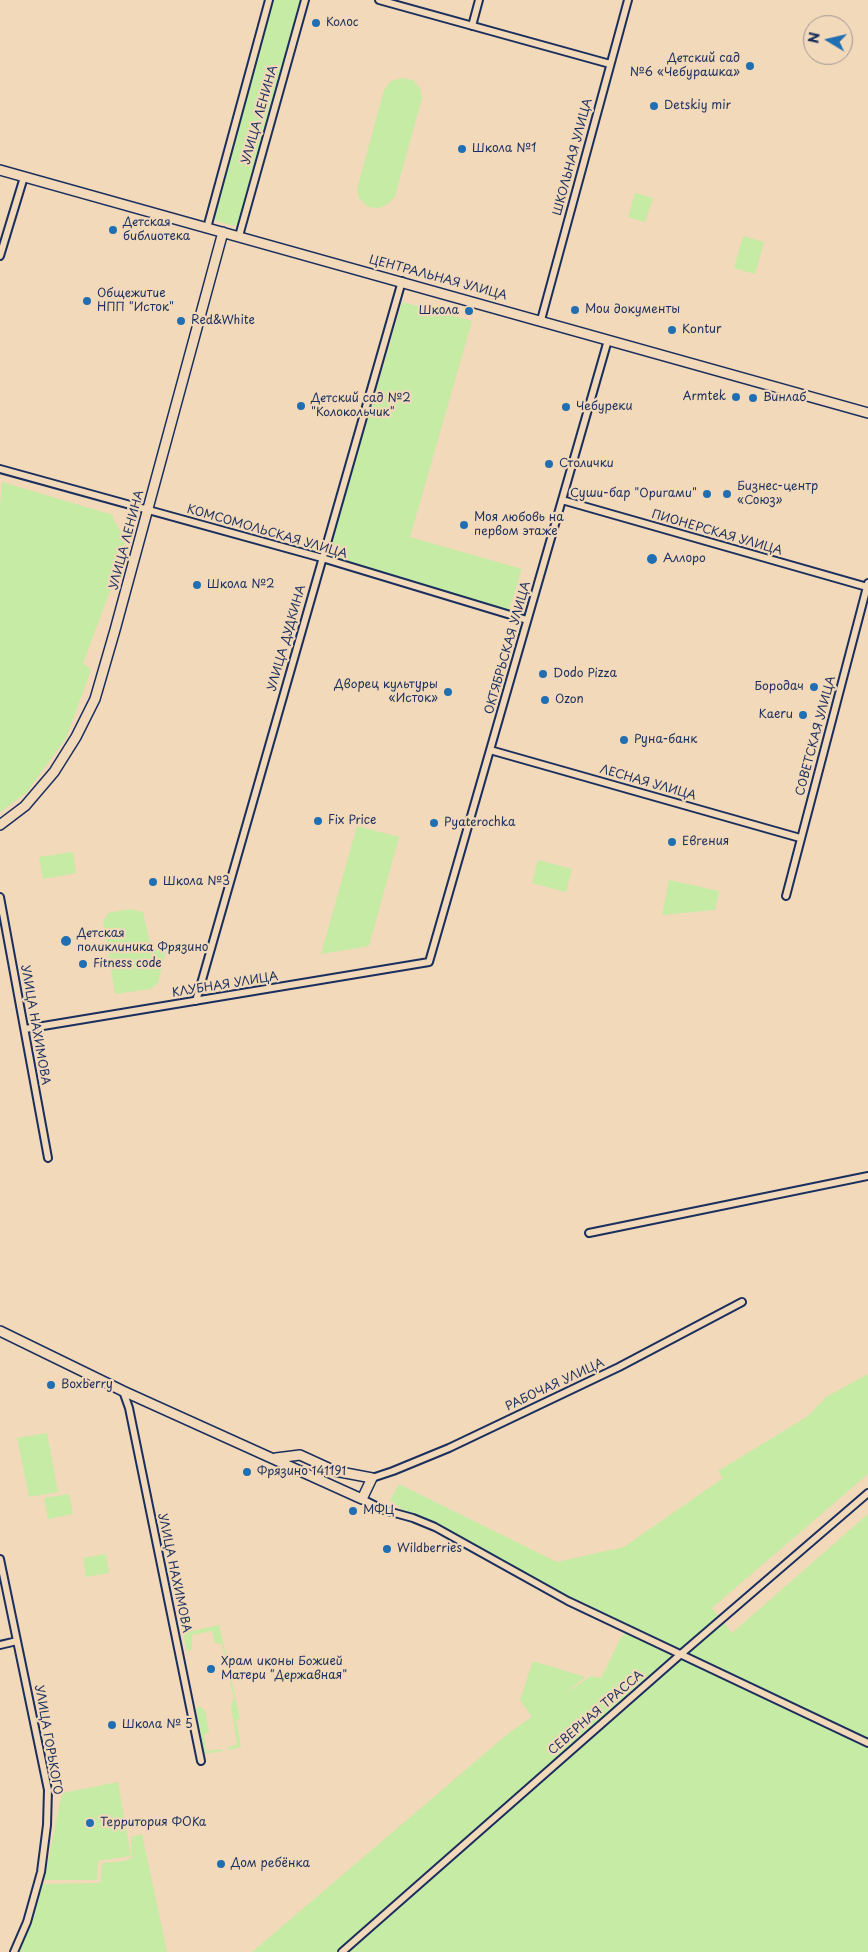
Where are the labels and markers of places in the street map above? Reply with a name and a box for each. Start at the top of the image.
place label: Колос [326,16,359,30]
marker: Колос [310,17,322,29]
place label: Детский сад №6 «Чебурашка» [630,52,740,80]
marker: Детский сад №6 «Чебурашка» [744,60,756,72]
place label: Detskiy mir [664,99,731,113]
marker: Detskiy mir [648,100,660,112]
place label: Школа №1 [472,142,536,156]
marker: Школа №1 [456,143,468,155]
place label: Детская библиотека [123,216,190,244]
marker: Детская библиотека [107,224,119,236]
place label: Общежитие НПП "Исток" [97,287,174,315]
marker: Общежитие НПП "Исток" [81,295,93,307]
place label: Мои документы [585,303,680,317]
place label: Школа [419,304,459,318]
marker: Мои документы [569,304,581,316]
marker: Школа [463,305,475,317]
place label: Red&White [191,314,255,328]
marker: Red&White [175,315,187,327]
place label: Kontur [682,323,722,337]
marker: Kontur [666,324,678,336]
place label: Armtek [683,390,726,404]
marker: Armtek [730,391,742,403]
place label: Винлаб [763,391,806,405]
place label: Детский сад №2 "Колокольчик" [311,392,411,420]
marker: Винлаб [747,392,759,404]
marker: Детский сад №2 "Колокольчик" [295,400,307,412]
place label: Чебуреки [576,400,632,414]
marker: Чебуреки [560,401,572,413]
place label: Столички [559,457,614,471]
marker: Столички [543,458,555,470]
place label: Бизнес-центр «Союз» [737,480,818,508]
place label: Суши-бар "Оригами" [570,487,697,501]
marker: Суши-бар "Оригами" [701,488,713,500]
marker: Бизнес-центр «Союз» [721,488,733,500]
place label: Моя любовь на первом этаже [474,511,564,539]
marker: Моя любовь на первом этаже [458,519,470,531]
marker: Аллоро [645,552,659,566]
place label: Аллоро [663,552,706,566]
place label: Школа №2 [207,578,274,592]
marker: Школа №2 [191,579,203,591]
place label: Dodo Pizza [553,667,617,681]
marker: Dodo Pizza [537,668,549,680]
place label: Дворец культуры «Исток» [334,678,438,706]
place label: Бородач [754,680,804,694]
marker: Бородач [808,681,820,693]
marker: Дворец культуры «Исток» [442,686,454,698]
place label: Ozon [555,693,584,707]
marker: Ozon [539,694,551,706]
place label: Kaeru [758,708,793,722]
marker: Kaeru [797,709,809,721]
place label: Руна-банк [634,733,697,747]
marker: Руна-банк [618,734,630,746]
place label: Fix Price [328,814,376,828]
marker: Fix Price [312,815,324,827]
place label: Pyaterochka [444,816,516,830]
marker: Pyaterochka [428,817,440,829]
place label: Евгения [682,835,729,849]
marker: Евгения [666,836,678,848]
place label: Школа №3 [163,875,230,889]
marker: Школа №3 [147,876,159,888]
place label: Детская поликлиника Фрязино [77,927,209,955]
marker: Детская поликлиника Фрязино [59,934,73,948]
place label: Fitness code [93,957,162,971]
marker: Fitness code [77,958,89,970]
place label: Boxberry [61,1378,113,1392]
marker: Boxberry [45,1379,57,1391]
place label: Фрязино 141191 [257,1465,346,1479]
marker: Фрязино 141191 [241,1466,253,1478]
place label: МФЦ [363,1504,394,1518]
marker: МФЦ [347,1505,359,1517]
place label: Wildberriеs [397,1542,462,1556]
marker: Wildberriеs [381,1543,393,1555]
place label: Храм иконы Божией Матери "Державная" [221,1655,347,1683]
marker: Храм иконы Божией Матери "Державная" [205,1663,217,1675]
place label: Школа № 5 [122,1718,193,1732]
marker: Школа № 5 [106,1719,118,1731]
place label: Территория ФОКа [100,1816,206,1830]
marker: Территория ФОКа [84,1817,96,1829]
place label: Дом ребёнка [231,1857,310,1871]
marker: Дом ребёнка [215,1858,227,1870]

